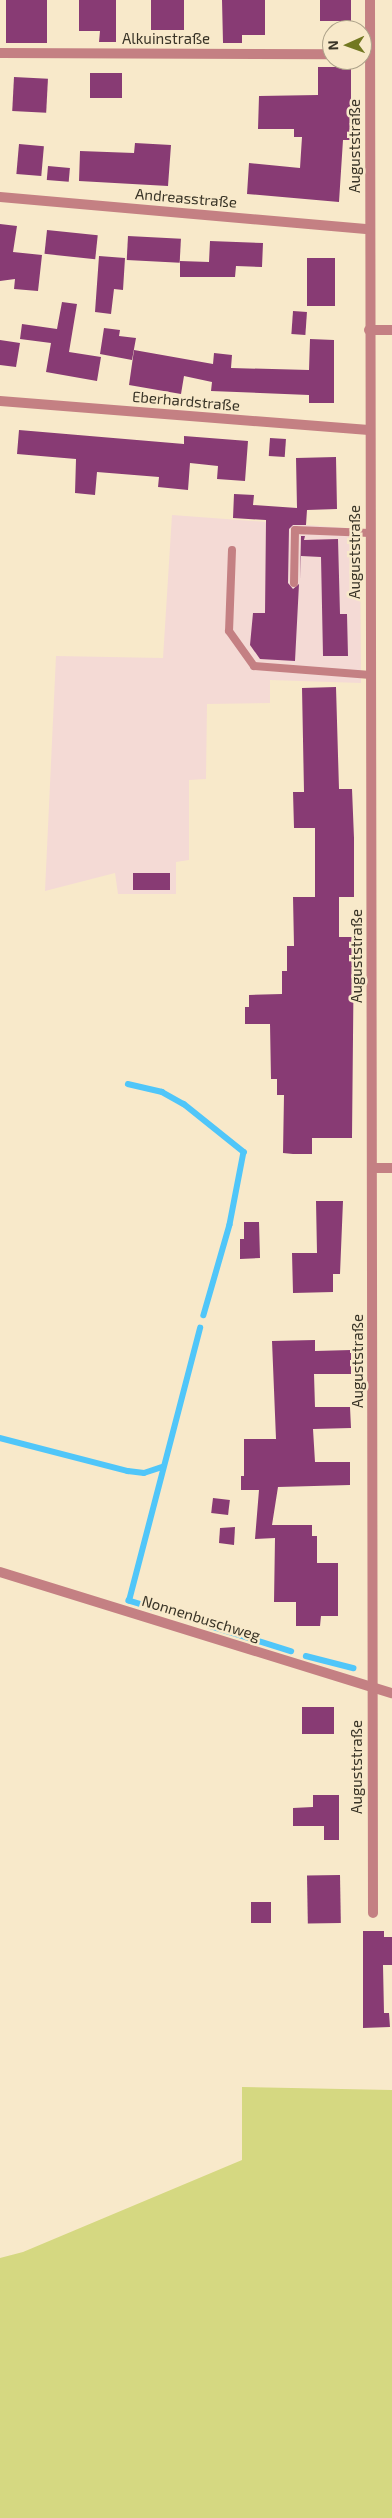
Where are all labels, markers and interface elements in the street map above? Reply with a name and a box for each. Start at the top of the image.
north arrow [322,20,372,70]
street label: Alkuinstraße [122,30,210,48]
text: N [324,40,341,51]
street label: Auguststraße [346,99,364,193]
street label: Andreasstraße [134,185,238,211]
street label: Eberhardstraße [131,387,241,415]
street label: Auguststraße [346,505,364,599]
street label: Auguststraße [348,909,366,1003]
street label: Auguststraße [349,1314,367,1408]
street label: Nonnenbuschweg [140,1591,262,1645]
street label: Auguststraße [348,1720,366,1814]

